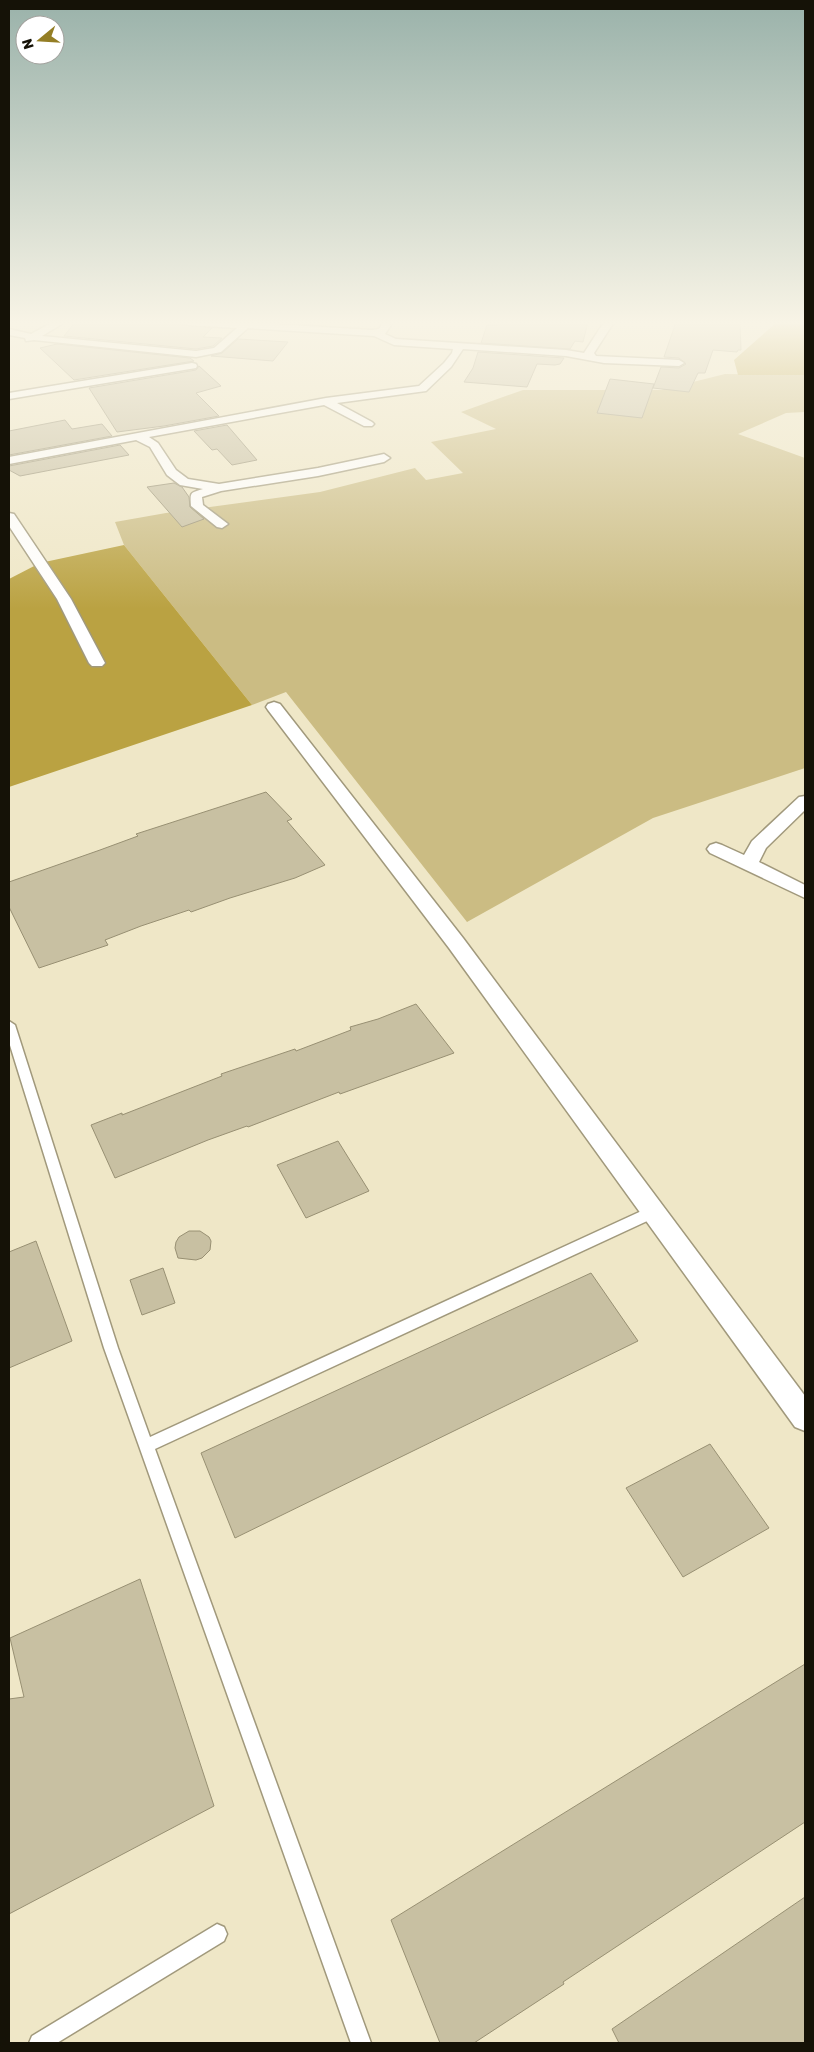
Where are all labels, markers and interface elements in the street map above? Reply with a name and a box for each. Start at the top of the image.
north arrow [15,15,65,65]
text: N [18,36,38,51]

